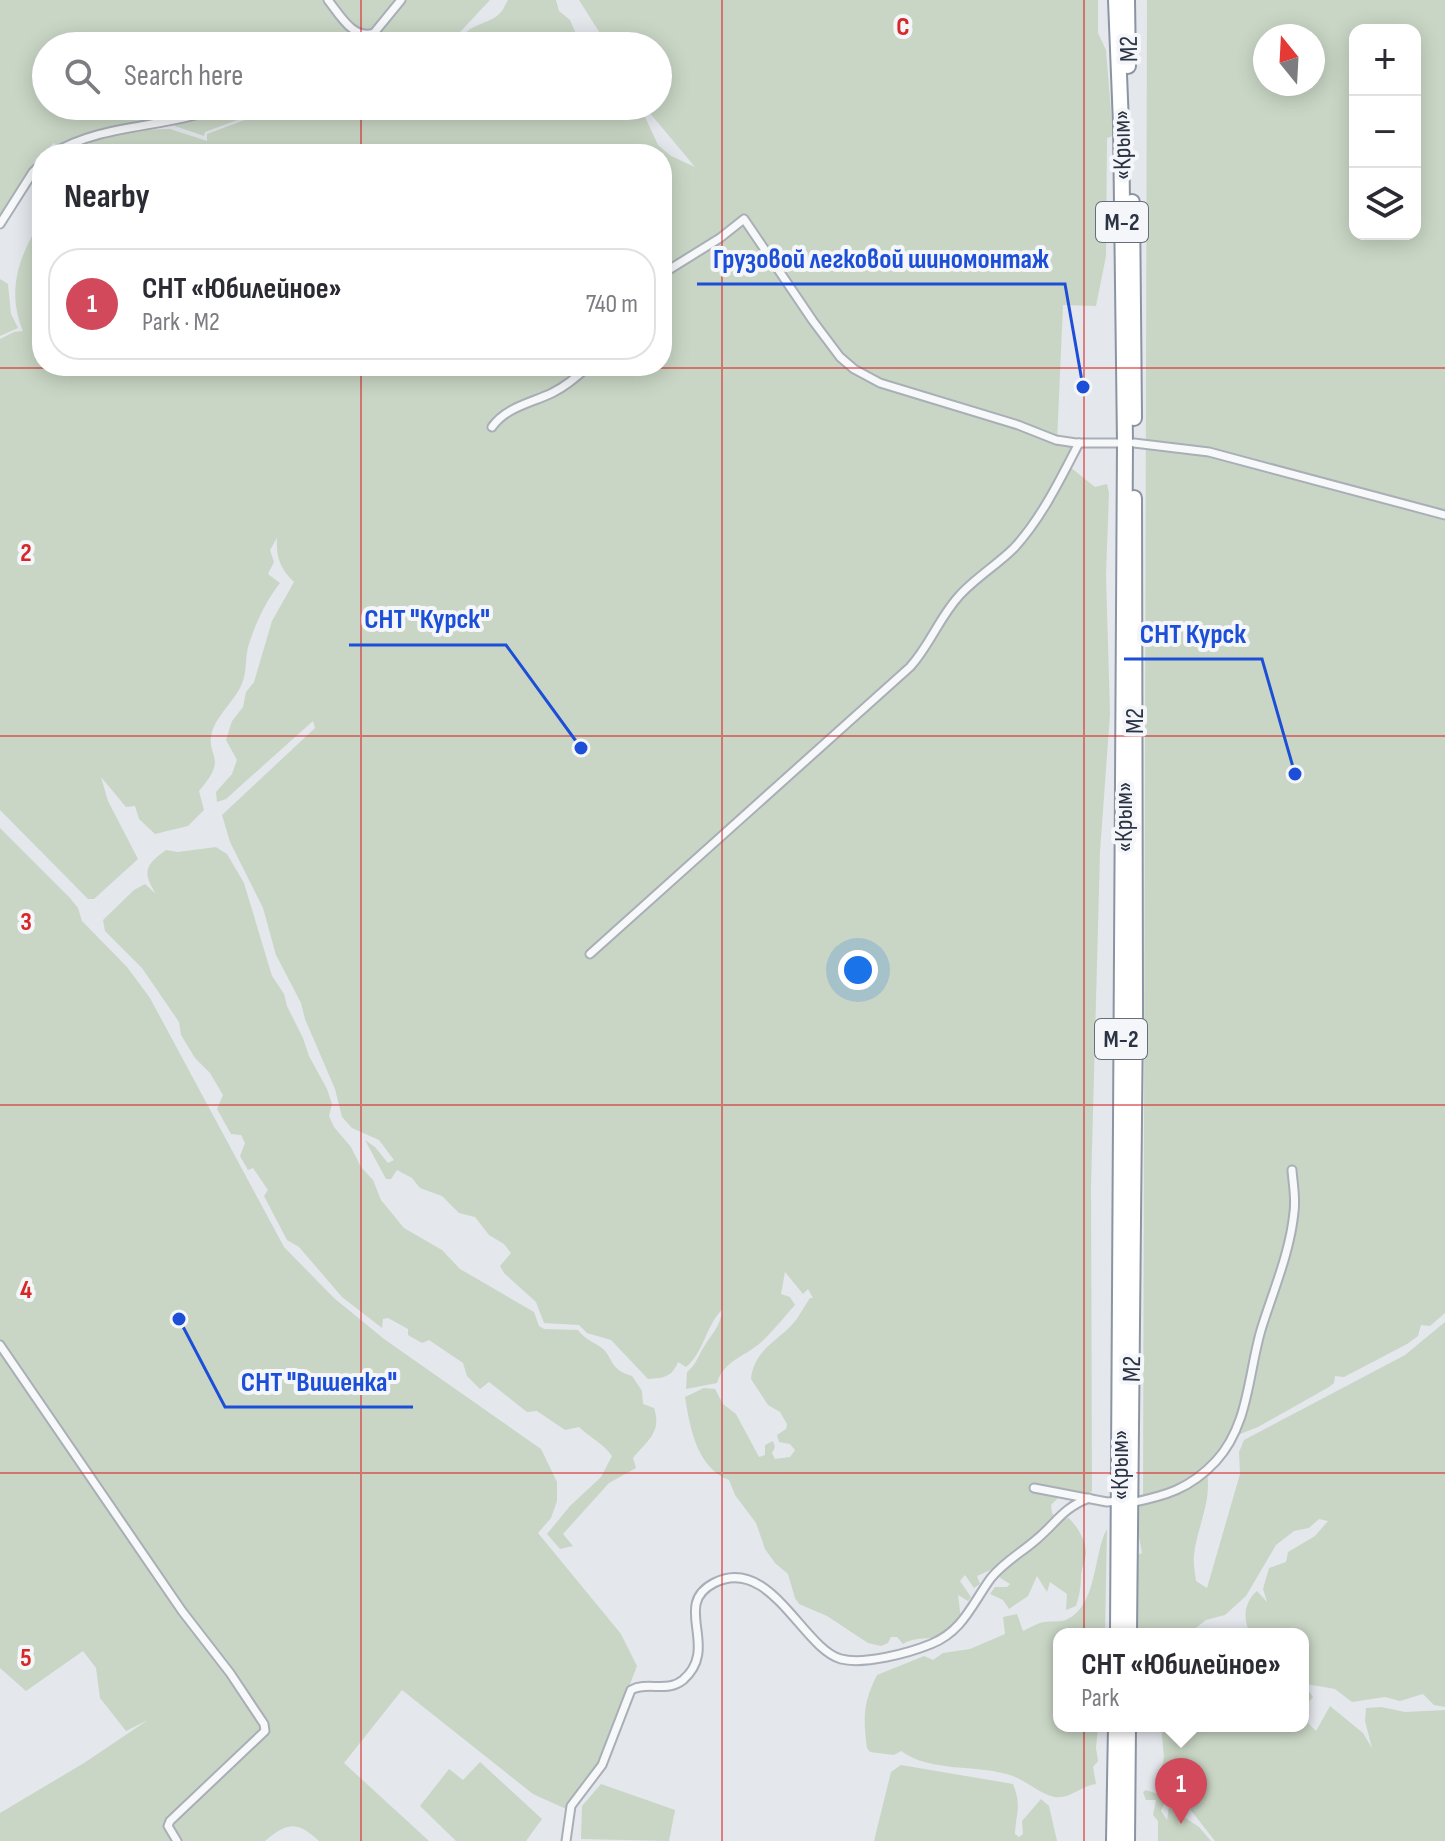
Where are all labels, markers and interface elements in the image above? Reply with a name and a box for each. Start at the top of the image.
text: C [896,12,910,43]
north arrow [1253,24,1325,96]
map controls [1349,24,1421,240]
button: + [1349,24,1421,96]
search box [32,32,672,120]
street label: М2 [1114,36,1145,62]
icon: search [60,54,104,98]
text: Search here [124,58,243,94]
button: − [1349,96,1421,168]
street label: «Крым» [1106,109,1139,180]
button: layers [1349,168,1421,240]
text: Nearby [64,176,150,217]
road number: М-2 [1096,202,1148,242]
callout: Грузовой легковой шиномонтаж [697,232,1065,284]
text: Грузовой легковой шиномонтаж [713,243,1049,276]
text: СНТ «Юбилейное» [142,271,342,307]
text: 1 [87,289,97,320]
text: 740 m [586,289,638,320]
text: Park · М2 [142,307,220,338]
text: 2 [20,538,32,569]
callout: СНТ "Курск" [349,593,506,645]
text: СНТ "Курск" [364,603,490,636]
callout: СНТ Курск [1124,607,1262,659]
text: СНТ Курск [1140,618,1246,651]
street label: М2 [1120,708,1151,734]
street label: «Крым» [1109,782,1140,852]
text: 3 [20,907,32,938]
your location [838,950,878,990]
road number: М-2 [1095,1019,1147,1059]
text: 4 [20,1275,32,1306]
callout: СНТ "Вишенка" [225,1355,413,1407]
street label: М2 [1117,1356,1148,1382]
text: СНТ "Вишенка" [241,1366,397,1399]
street label: «Крым» [1105,1430,1136,1500]
popup [1053,1628,1309,1732]
text: 5 [20,1643,32,1674]
text: СНТ «Юбилейное» [1081,1647,1281,1683]
text: Park [1081,1683,1119,1714]
pin: 1 [1155,1758,1207,1824]

